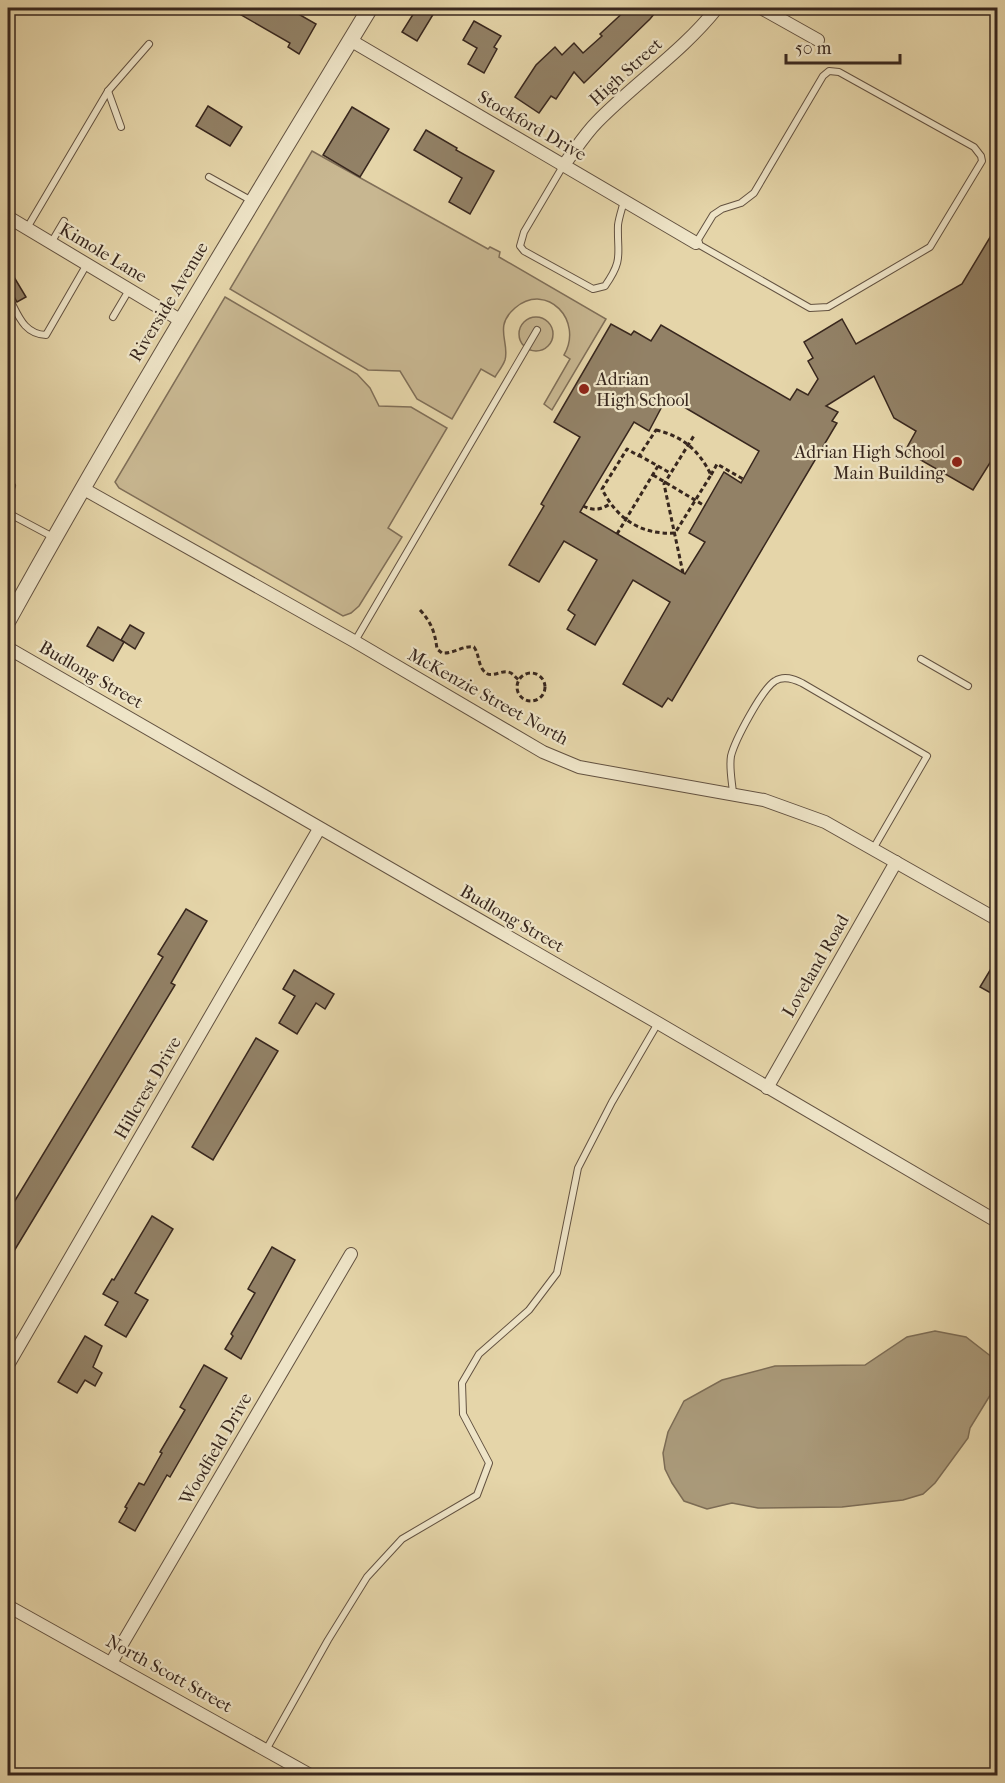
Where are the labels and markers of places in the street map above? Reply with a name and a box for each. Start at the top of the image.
place label: Adrian High School [595,369,689,411]
marker: Adrian High School [577,382,591,396]
place label: Adrian High School Main Building [794,442,945,484]
marker: Adrian High School Main Building [950,455,964,469]

